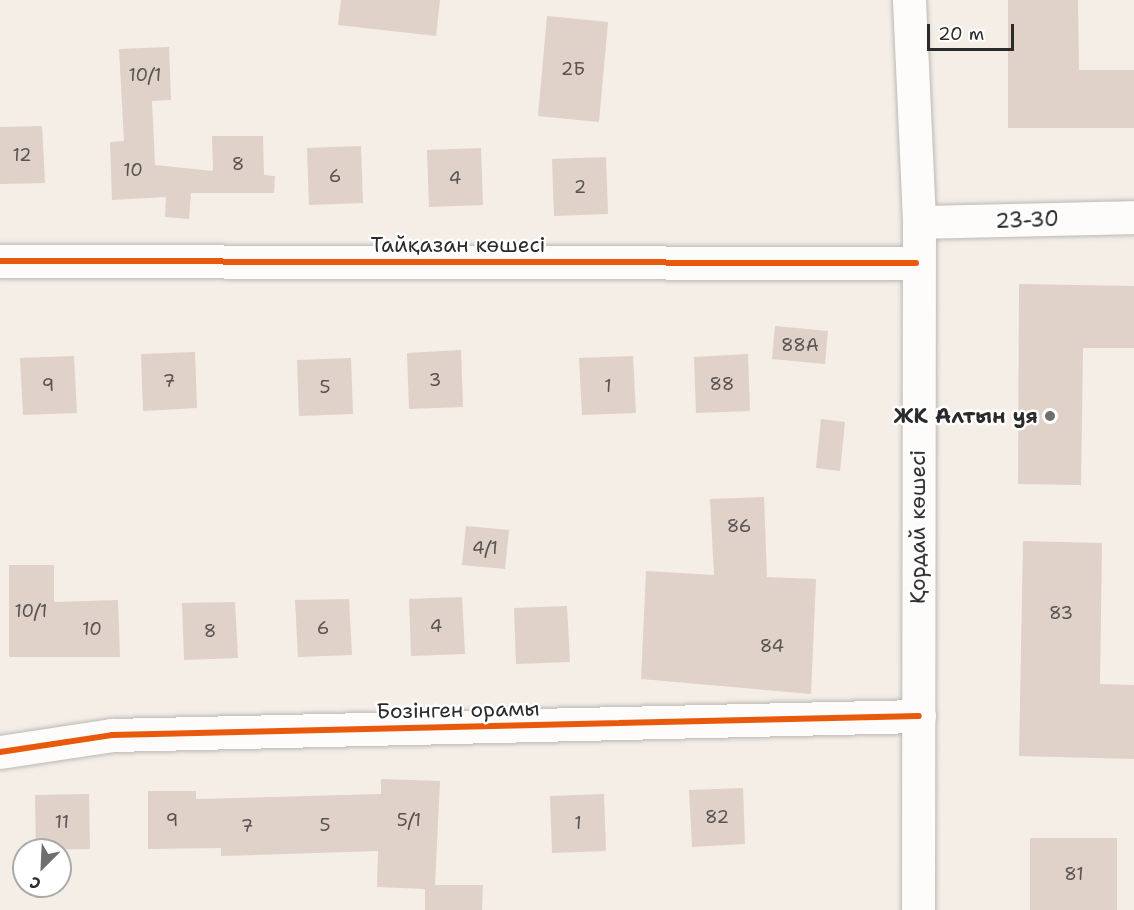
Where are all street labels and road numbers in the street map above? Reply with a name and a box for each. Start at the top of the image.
street label: 23-30 [995,206,1059,234]
street label: Тайқазан көшесі [371,232,545,258]
street label: Қордай көшесі [905,450,931,604]
street label: Бозінген орамы [376,696,540,724]

